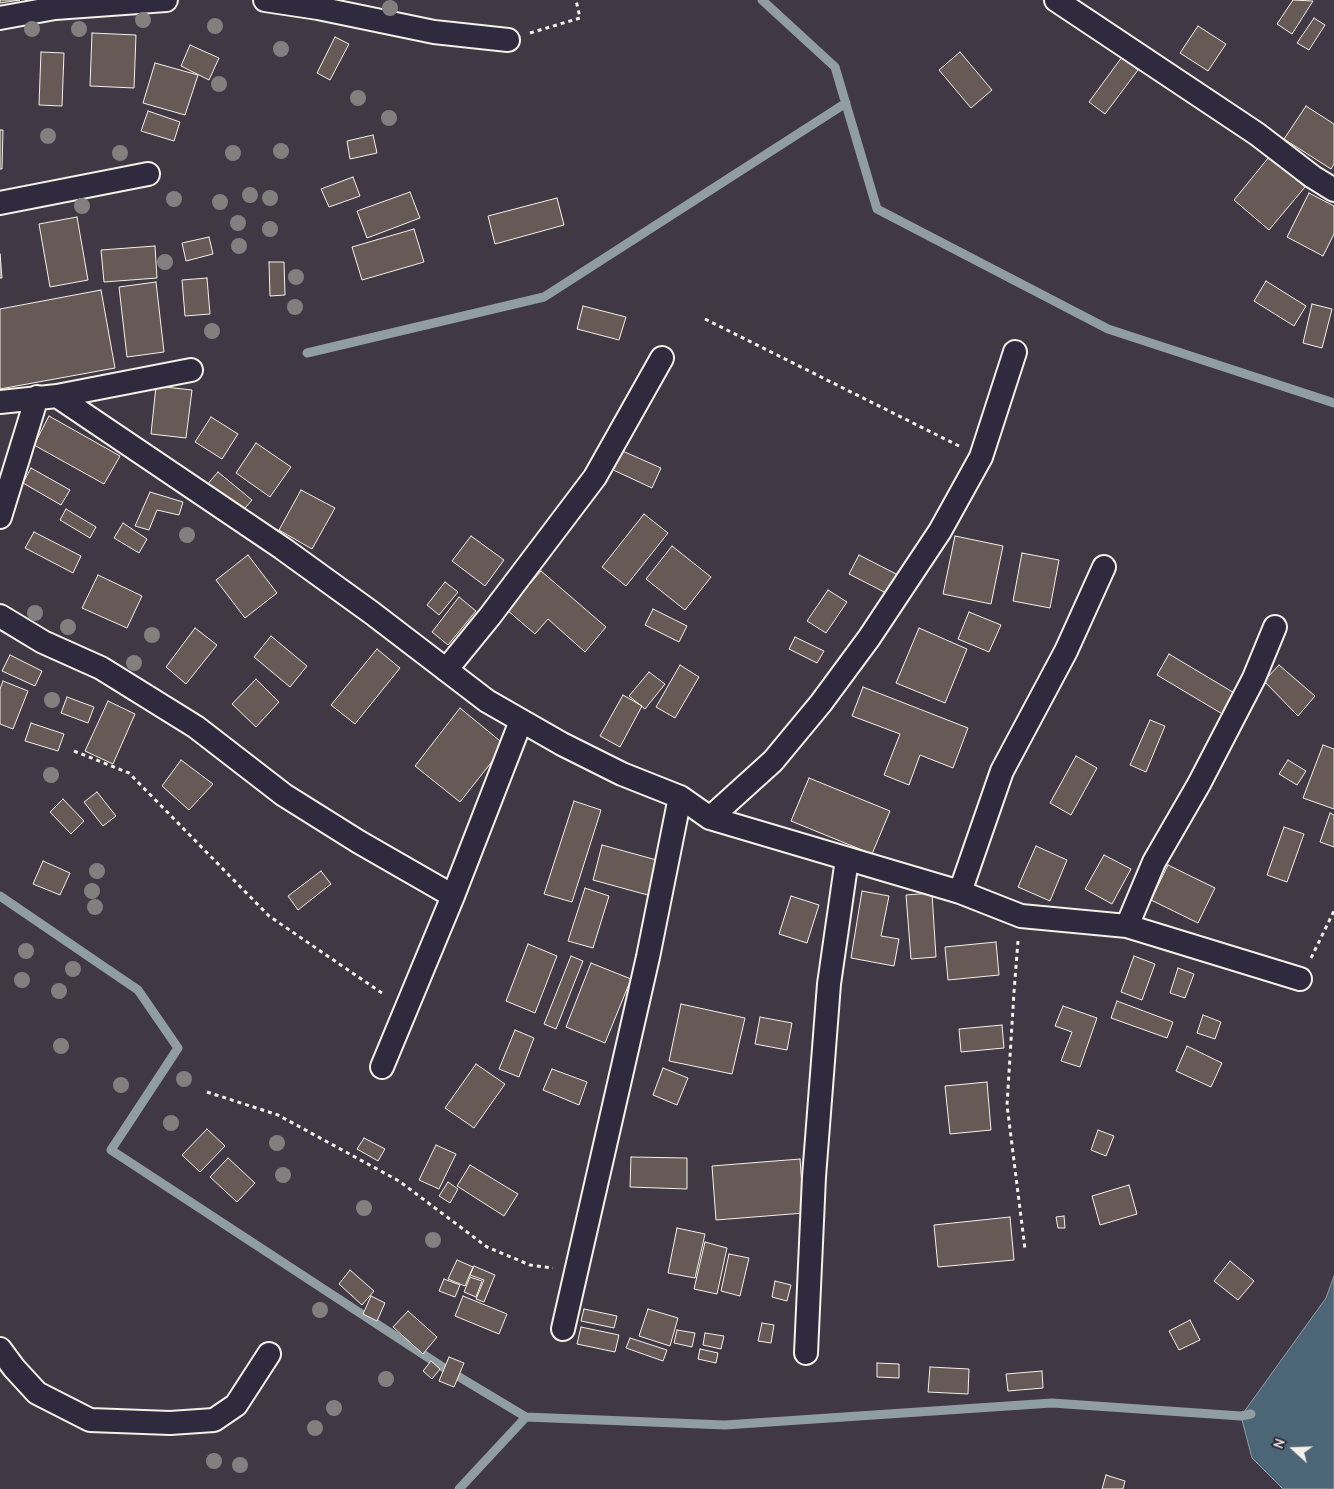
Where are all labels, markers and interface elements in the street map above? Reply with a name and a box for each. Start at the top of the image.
north arrow [1269,1424,1319,1474]
text: N [1270,1437,1289,1451]

